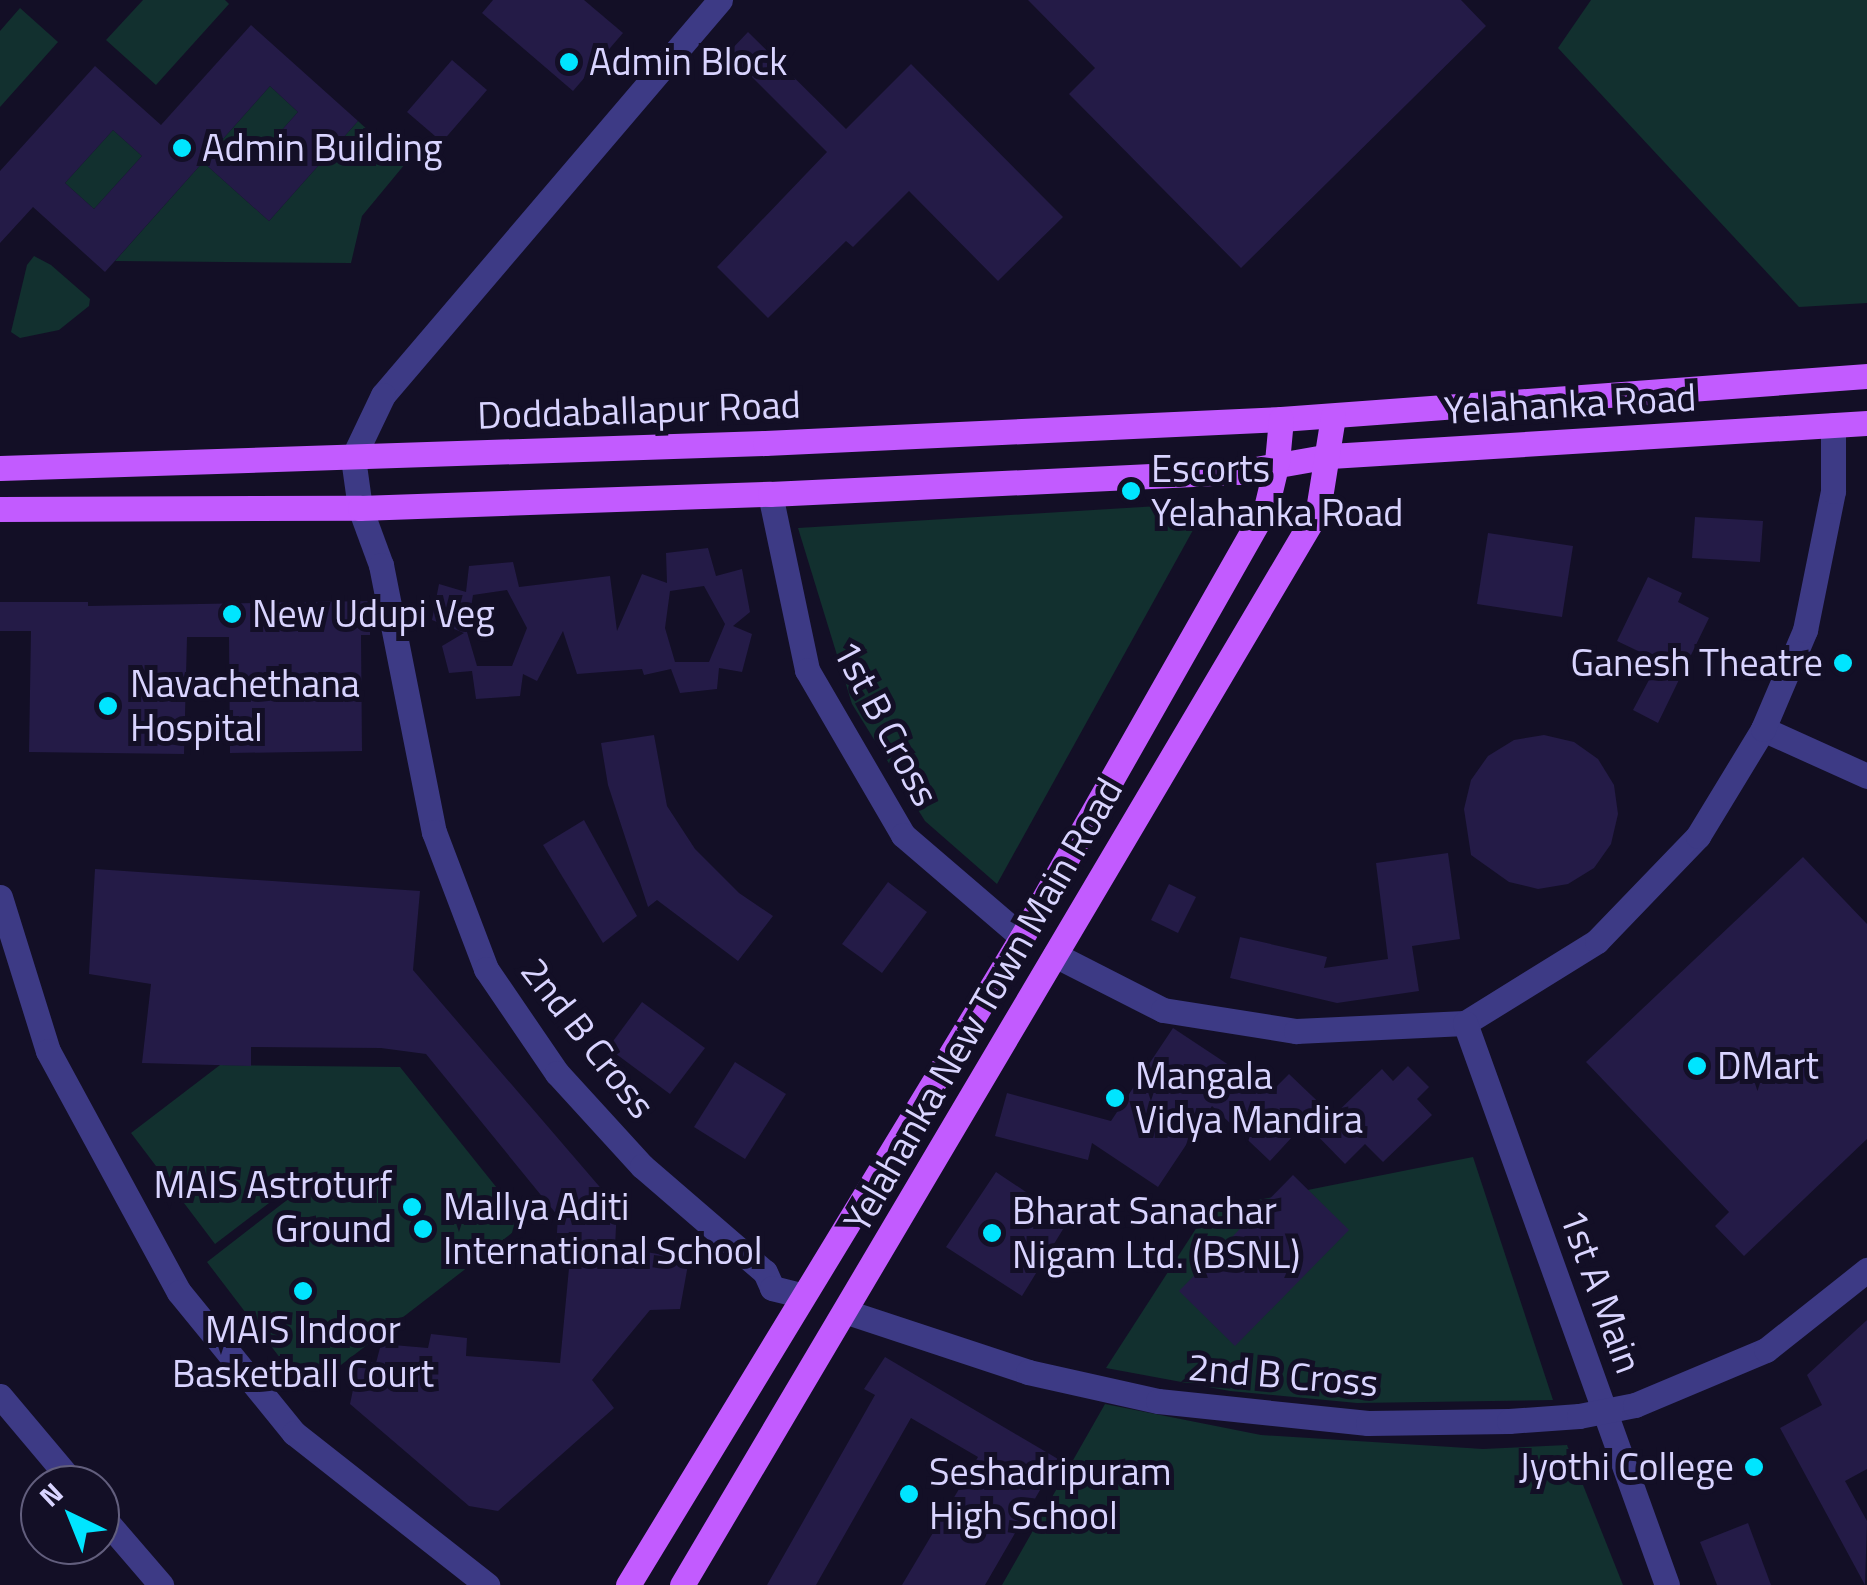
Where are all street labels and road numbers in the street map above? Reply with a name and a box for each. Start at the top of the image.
street label: Yelahanka Road [1443,375,1697,433]
street label: Doddaballapur Road [477,382,801,438]
street label: 1st B Cross [823,632,949,814]
street label: Yelahanka New Town Main Road [834,770,1132,1240]
street label: 2nd B Cross [511,949,665,1127]
street label: 1st A Main [1550,1203,1652,1379]
street label: 2nd B Cross [1186,1344,1380,1406]

